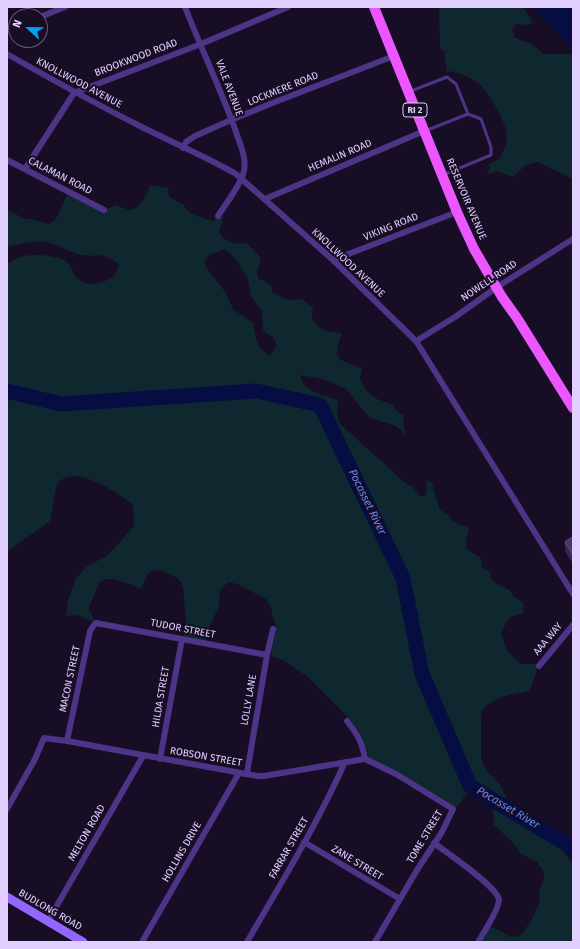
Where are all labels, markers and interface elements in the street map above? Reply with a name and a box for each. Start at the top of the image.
north arrow [8,8,48,48]
text: N [10,18,25,30]
street label: BROOKWOOD ROAD [93,37,179,79]
street label: KNOLLWOOD AVENUE [34,55,124,111]
street label: VALE AVENUE [213,58,245,118]
street label: LOCKMERE ROAD [246,69,320,109]
road number: RI 2 [403,103,427,117]
street label: HEMALIN ROAD [306,137,374,175]
street label: CALAMAN ROAD [26,155,94,197]
street label: RESERVOIR AVENUE [443,156,489,242]
street label: VIKING ROAD [362,211,420,243]
street label: KNOLLWOOD AVENUE [309,226,387,300]
street label: NOWELL ROAD [459,258,519,304]
water label: Pocasset River [346,467,388,537]
street label: TUDOR STREET [149,617,217,641]
street label: AAA WAY [531,620,565,658]
street label: MACON STREET [57,645,83,713]
street label: HILDA STREET [150,666,172,728]
street label: LOLLY LANE [239,674,259,726]
street label: ROBSON STREET [169,745,243,769]
water label: Pocasset River [474,784,542,832]
street label: MELTON ROAD [66,803,108,863]
street label: TOME STREET [404,808,446,866]
street label: FARRAR STREET [267,815,311,881]
street label: HOLLINS DRIVE [160,820,204,884]
street label: ZANE STREET [329,843,385,883]
street label: BUDLONG ROAD [16,887,84,933]

